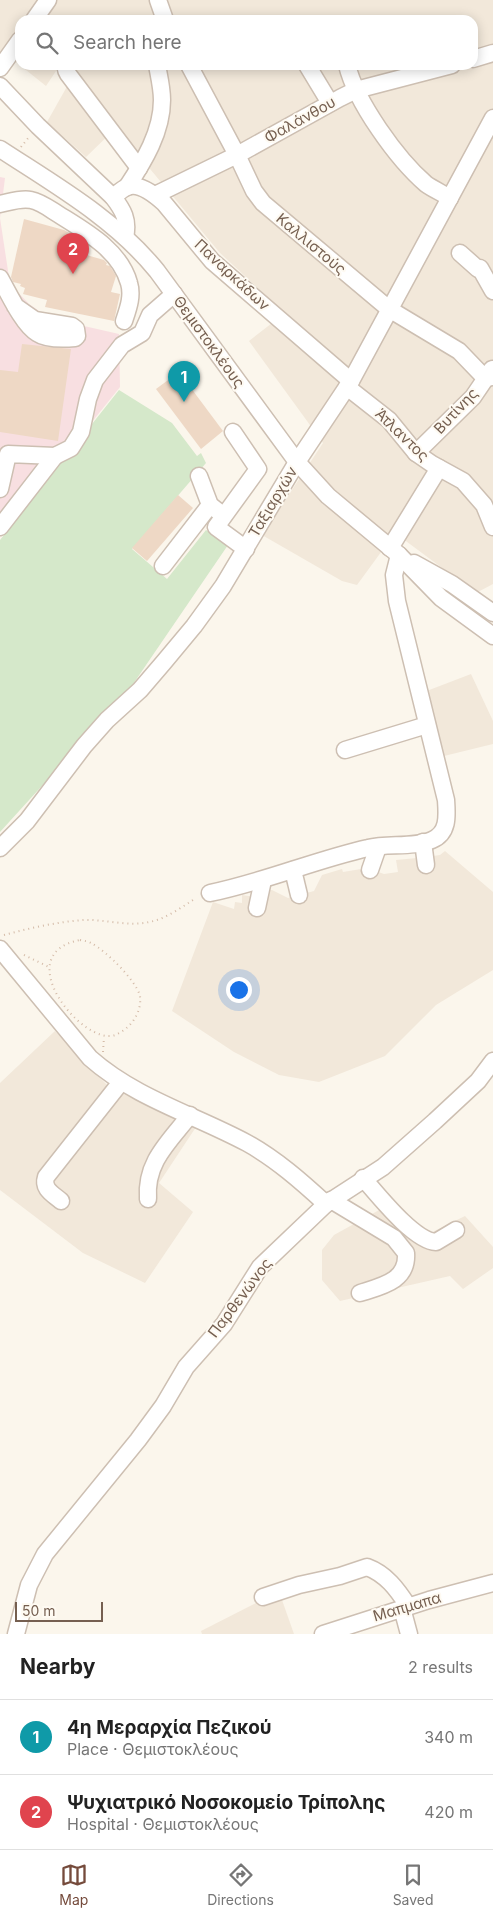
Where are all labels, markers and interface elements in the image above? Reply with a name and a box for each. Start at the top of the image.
search box [15,15,478,70]
icon: search [33,29,61,57]
text: Search here [73,31,182,54]
street label: Φαλάνθου [261,92,339,147]
street label: Καλλιστούς [272,209,350,278]
pin: 2 [57,233,89,274]
street label: Παναρκάδων [191,235,274,315]
street label: Θεμιστοκλέους [170,292,249,391]
pin: 1 [168,361,200,402]
street label: Βυτίνης [430,384,482,438]
street label: Άτλαντος [371,404,433,465]
street label: Ταξιαρχών [244,463,301,541]
your location [226,977,252,1003]
street label: Παρθενώνος [204,1254,276,1341]
street label: Μαπμαπα [370,1588,443,1625]
scale bar [15,1599,102,1622]
text: 50 m [22,1602,56,1619]
text: Nearby [20,1654,95,1679]
text: 2 results [408,1657,473,1677]
text: 4η Μεραρχία Πεζικού [67,1716,272,1739]
text: 1 [33,1727,39,1747]
text: 340 m [424,1727,473,1747]
text: Place · Θεμιστοκλέους [67,1739,239,1759]
text: Ψυχιατρικό Νοσοκομείο Τρίπολης [67,1791,385,1814]
text: 2 [31,1802,41,1822]
text: 420 m [424,1802,473,1822]
text: Hospital · Θεμιστοκλέους [67,1814,259,1834]
tab: Map [59,1861,88,1908]
tab: Directions [207,1861,274,1908]
tab: Saved [393,1861,434,1908]

